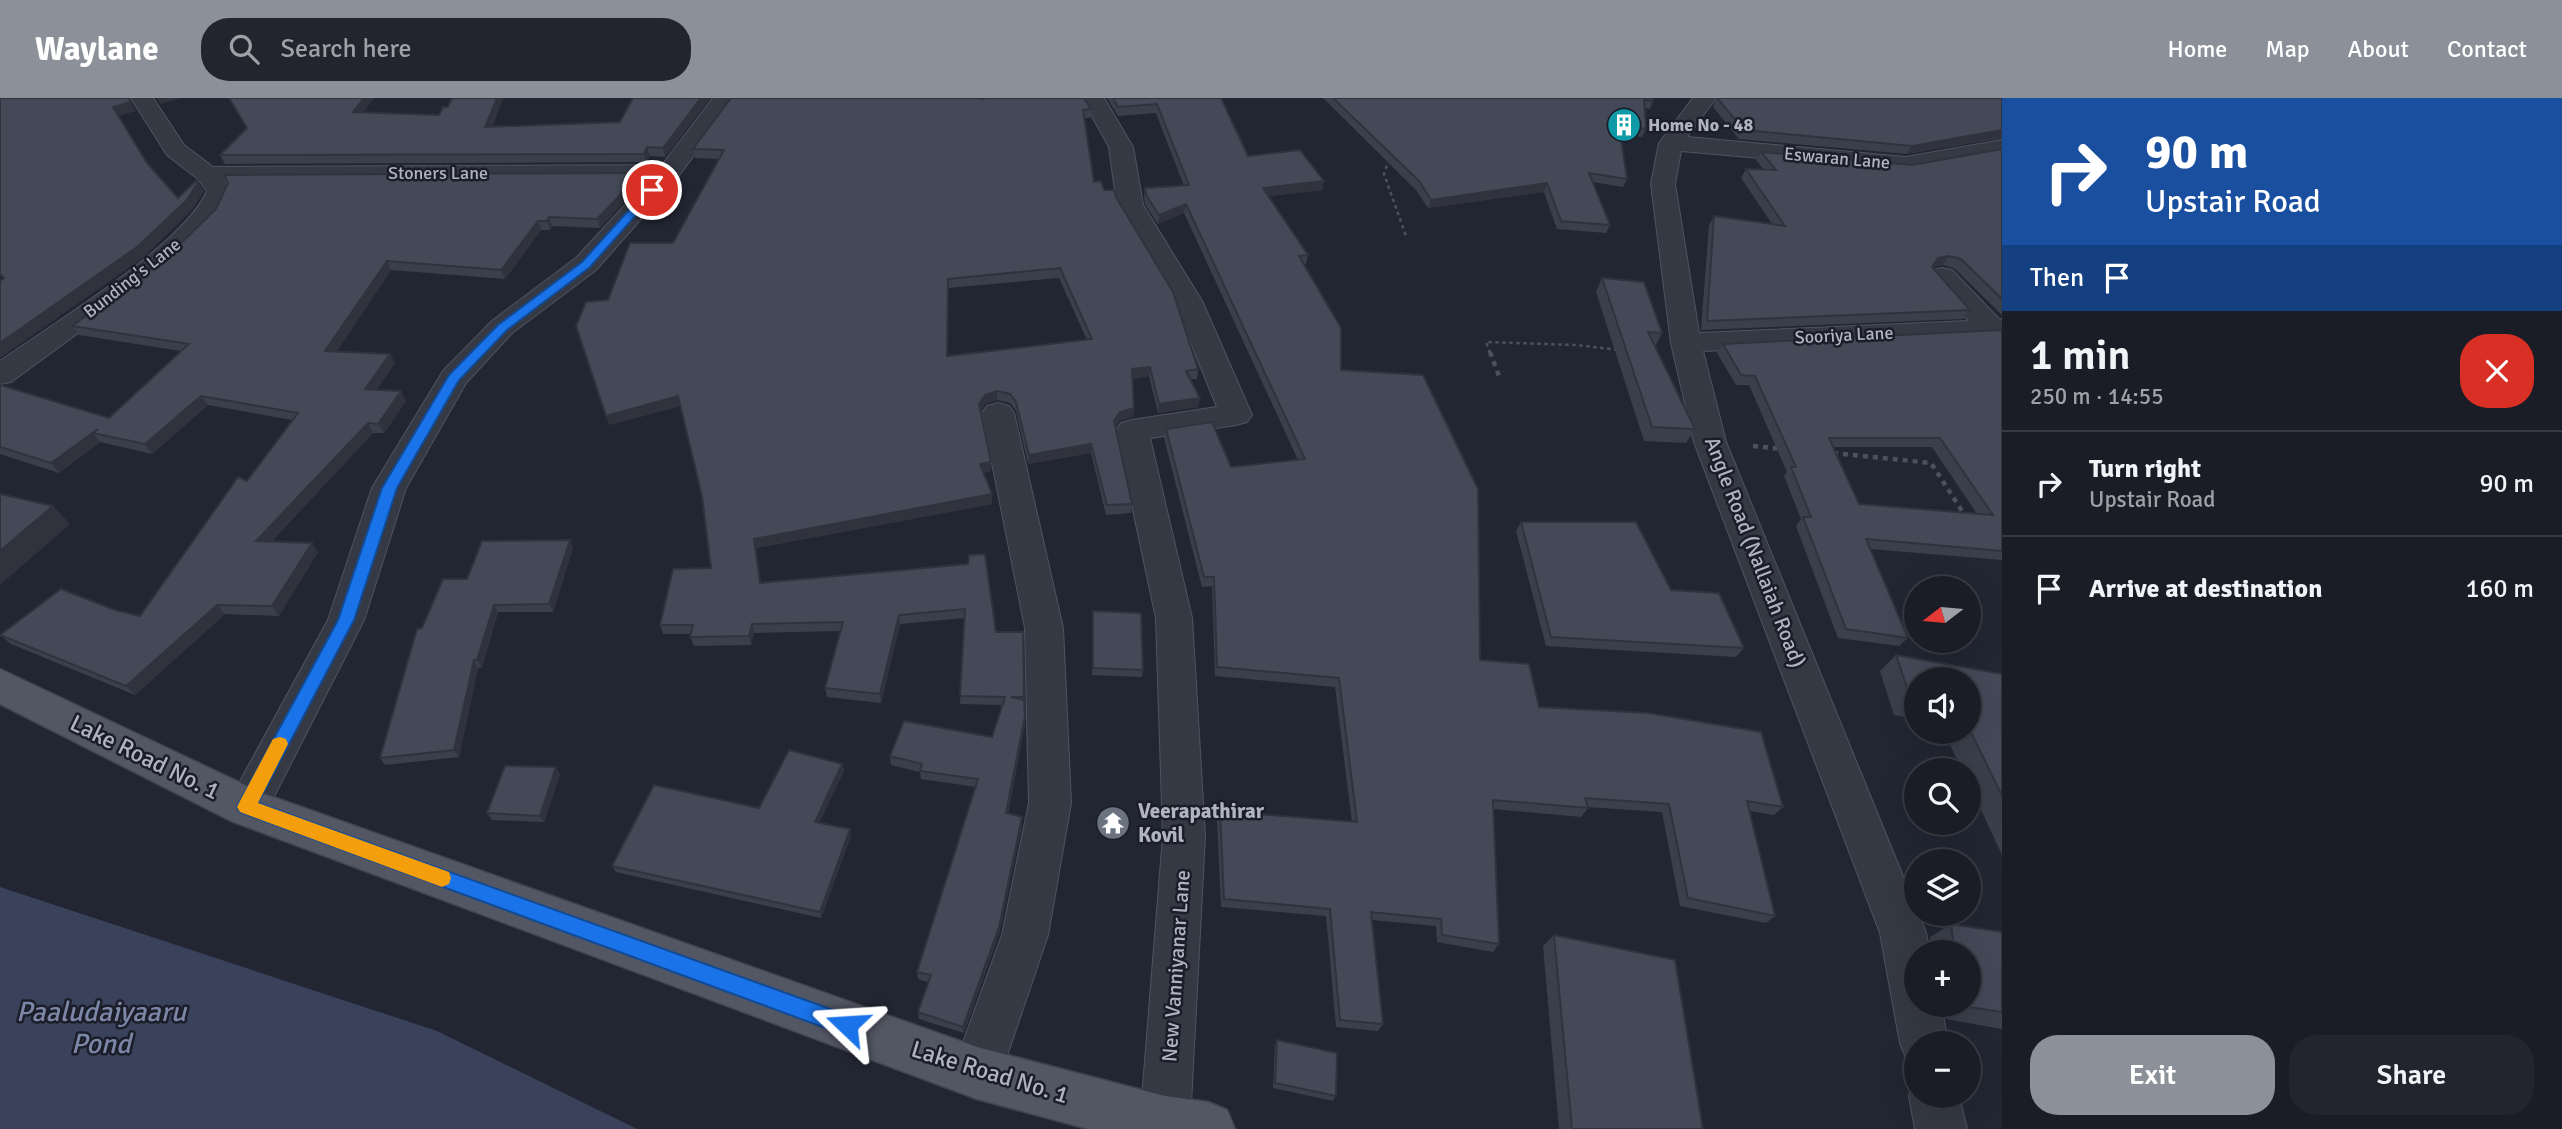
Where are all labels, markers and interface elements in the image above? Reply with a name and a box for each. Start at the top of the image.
search box [201,18,691,81]
text: Waylane [35,29,159,70]
icon: search [225,30,263,68]
text: Search here [281,33,412,65]
text: Home [2167,34,2227,64]
text: Map [2265,34,2310,64]
text: About [2348,34,2409,64]
text: Contact [2447,34,2527,64]
building icon: Home No - 48 [1605,106,1643,144]
place label: Home No - 48 [1648,114,1754,136]
text: 90 m [2145,122,2248,182]
icon: right [2030,126,2121,217]
street label: Eswaran Lane [1783,142,1891,174]
pin [622,160,682,220]
street label: Stoners Lane [388,162,488,184]
icon: arrive [633,171,671,209]
text: Upstair Road [2145,182,2321,221]
street label: Bunding's Lane [79,233,185,323]
icon: arrive [2098,259,2136,297]
text: Then [2030,262,2084,294]
street label: Sooriya Lane [1794,321,1894,349]
text: 1 min [2030,330,2131,381]
button: close [2460,334,2534,408]
text: 250 m · 14:55 [2030,382,2164,411]
street label: Angle Road (Nallaiah Road) [1699,433,1811,671]
text: Turn right [2089,453,2201,485]
icon: right [2030,465,2068,503]
text: 90 m [2479,468,2534,500]
text: Upstair Road [2089,485,2215,514]
icon: arrive [2030,570,2068,608]
text: Arrive at destination [2089,573,2322,605]
text: 160 m [2465,573,2534,605]
north arrow [1904,576,1981,653]
map controls [1904,576,1981,1108]
button: sound [1904,667,1981,744]
street label: Lake Road No. 1 [65,708,225,806]
button: search [1904,758,1981,835]
place label: Veerapathirar Kovil [1138,798,1265,848]
temple icon: Veerapathirar Kovil [1094,804,1132,842]
button: layers [1904,849,1981,926]
street label: New Vanniyanar Lane [1156,869,1196,1063]
button: + [1904,940,1981,1017]
position arrow [810,988,884,1062]
water label: Paaludaiyaaru Pond [16,995,188,1061]
button: − [1904,1031,1981,1108]
street label: Lake Road No. 1 [908,1034,1072,1110]
button: Exit [2030,1035,2275,1115]
button: Share [2289,1035,2534,1115]

